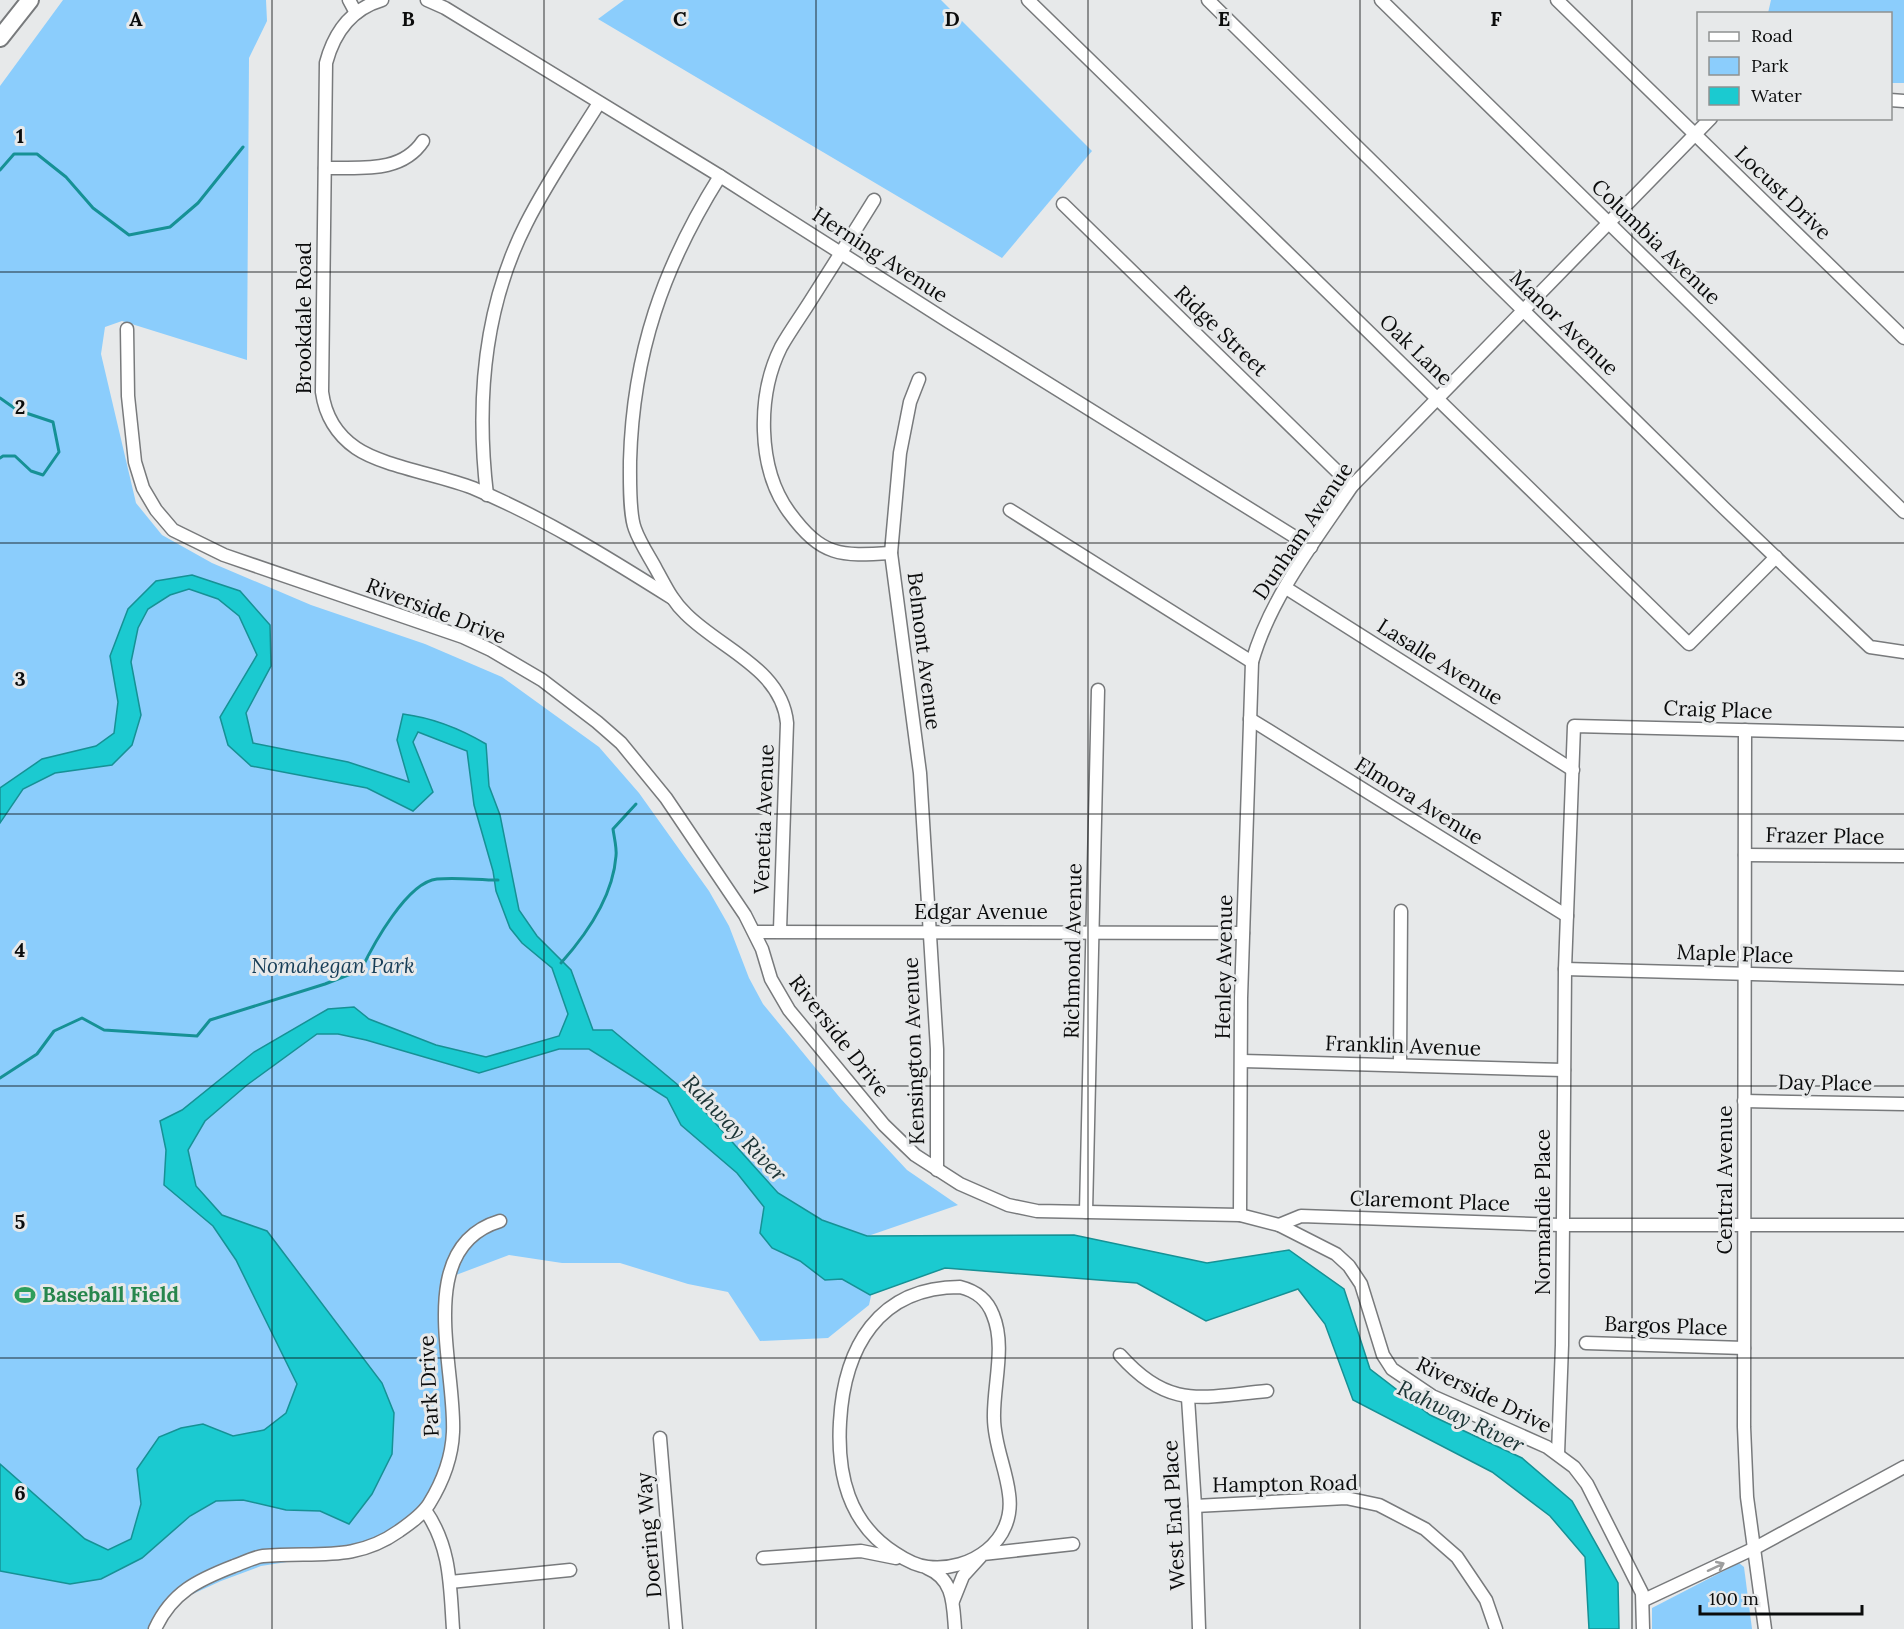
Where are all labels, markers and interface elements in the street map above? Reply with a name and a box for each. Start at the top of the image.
text: A [129,6,143,31]
text: B [401,6,415,31]
text: C [673,6,687,31]
text: D [944,6,960,31]
text: E [1218,6,1230,31]
text: F [1490,6,1502,31]
legend [1697,12,1892,120]
text: Road [1751,24,1793,47]
text: Park [1751,54,1789,77]
text: Water [1751,84,1802,107]
text: 1 [16,123,24,148]
street label: Locust Drive [1729,140,1837,245]
street label: Columbia Avenue [1586,173,1727,310]
street label: Herning Avenue [807,201,953,308]
street label: Brookdale Road [290,242,317,394]
street label: Manor Avenue [1504,264,1624,381]
street label: Ridge Street [1169,279,1274,382]
street label: Oak Lane [1374,308,1459,391]
text: 2 [15,394,25,419]
street label: Dunham Avenue [1247,457,1358,605]
street label: Riverside Drive [362,571,510,650]
street label: Belmont Avenue [901,571,948,731]
street label: Lasalle Avenue [1372,612,1508,711]
text: 3 [14,666,26,691]
street label: Craig Place [1663,694,1773,725]
street label: Venetia Avenue [747,744,780,895]
street label: Elmora Avenue [1350,750,1489,851]
street label: Frazer Place [1765,821,1885,850]
street label: Richmond Avenue [1057,863,1088,1039]
street label: Henley Avenue [1209,894,1238,1040]
street label: Edgar Avenue [914,898,1048,925]
text: 4 [15,937,26,962]
street label: Maple Place [1676,938,1794,969]
park label: Nomahegan Park [251,952,415,979]
street label: Kensington Avenue [897,957,930,1145]
street label: Riverside Drive [783,969,895,1102]
street label: Franklin Avenue [1324,1029,1482,1062]
street label: Day Place [1778,1068,1872,1097]
water label: Rahway River [677,1069,794,1188]
street label: Central Avenue [1711,1105,1738,1255]
street label: Normandie Place [1529,1129,1556,1295]
street label: Claremont Place [1349,1184,1511,1217]
text: 5 [15,1209,26,1234]
place label: Baseball Field [42,1281,179,1308]
sports icon: Baseball Field [13,1283,37,1307]
street label: Bargos Place [1604,1310,1728,1341]
street label: Park Drive [412,1335,445,1438]
street label: Riverside Drive [1412,1350,1557,1439]
water label: Rahway River [1393,1373,1530,1459]
street label: West End Place [1156,1439,1191,1591]
street label: Hampton Road [1212,1469,1358,1498]
street label: Doering Way [630,1471,667,1599]
text: 6 [14,1480,26,1505]
one-way arrow [1706,1560,1724,1572]
scale bar [1700,1578,1862,1616]
text: 100 m [1709,1587,1759,1610]

